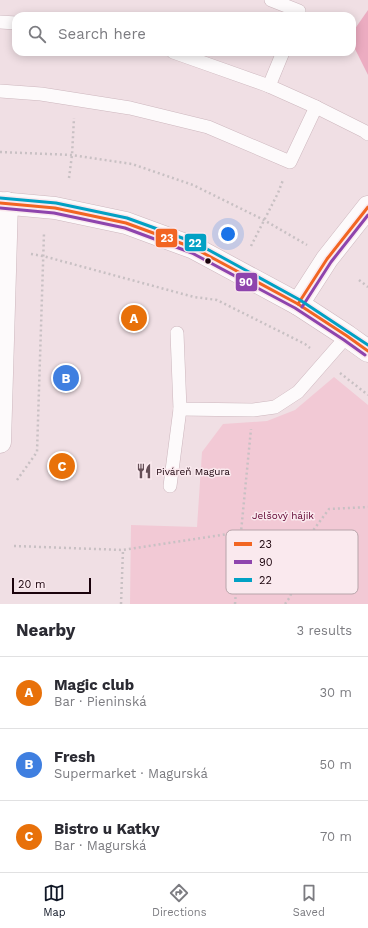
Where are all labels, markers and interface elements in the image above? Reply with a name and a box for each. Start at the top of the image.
search box [12,12,356,56]
icon: search [26,23,48,45]
text: Search here [58,25,146,43]
your location [218,224,238,244]
line badge: 23 [155,228,178,248]
text: 23 [160,232,174,245]
line badge: 22 [184,233,207,252]
text: 22 [188,237,202,250]
unlabelled marker [203,256,213,266]
line badge: 90 [235,272,258,292]
text: 90 [239,276,253,289]
pin: A [121,303,147,333]
pin: B [53,363,79,393]
pin: C [49,451,75,481]
restaurant icon: Piváreň Magura [135,462,153,480]
place label: Piváreň Magura [156,466,230,477]
park label: Jelšový hájik [252,510,314,521]
legend [226,530,358,594]
text: 23 [259,538,272,551]
text: 90 [259,556,273,569]
text: 22 [259,574,272,587]
scale bar [12,576,91,595]
text: 20 m [18,578,46,591]
text: Nearby [16,620,75,640]
text: 3 results [297,623,352,638]
text: Magic club [54,676,134,694]
text: A [25,685,33,700]
text: 30 m [320,685,352,700]
text: Bar · Pieninská [54,694,147,709]
text: Fresh [54,748,95,766]
text: B [25,757,33,772]
text: 50 m [320,757,352,772]
text: Supermarket · Magurská [54,766,208,781]
text: Bistro u Katky [54,820,160,838]
text: C [25,829,33,844]
text: 70 m [320,829,352,844]
text: Bar · Magurská [54,838,146,853]
tab: Map [43,882,66,919]
tab: Directions [152,882,206,919]
tab: Saved [293,882,325,919]

